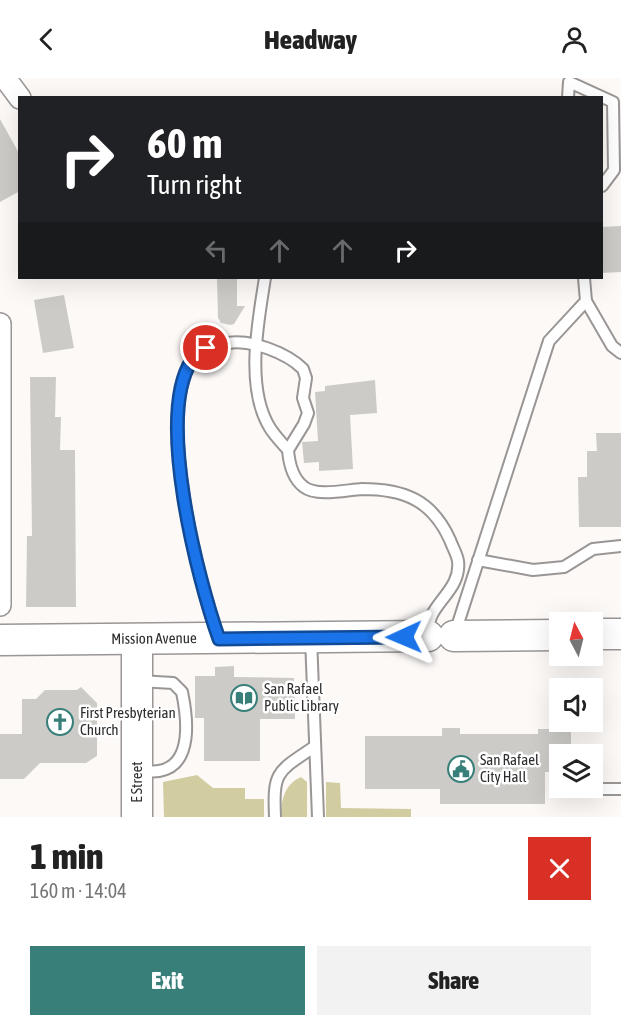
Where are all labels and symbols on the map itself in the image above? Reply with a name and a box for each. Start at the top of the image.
pin [180,322,231,373]
position arrow [372,605,436,669]
north arrow [549,612,603,666]
street label: Mission Avenue [111,629,197,647]
place label: San Rafael Public Library [264,680,339,714]
library icon: San Rafael Public Library [229,683,259,713]
place label: First Presbyterian Church [80,704,176,738]
church icon: First Presbyterian Church [45,707,75,737]
place label: San Rafael City Hall [480,751,539,785]
public building icon: San Rafael City Hall [446,754,476,784]
street label: E Street [128,761,145,803]

